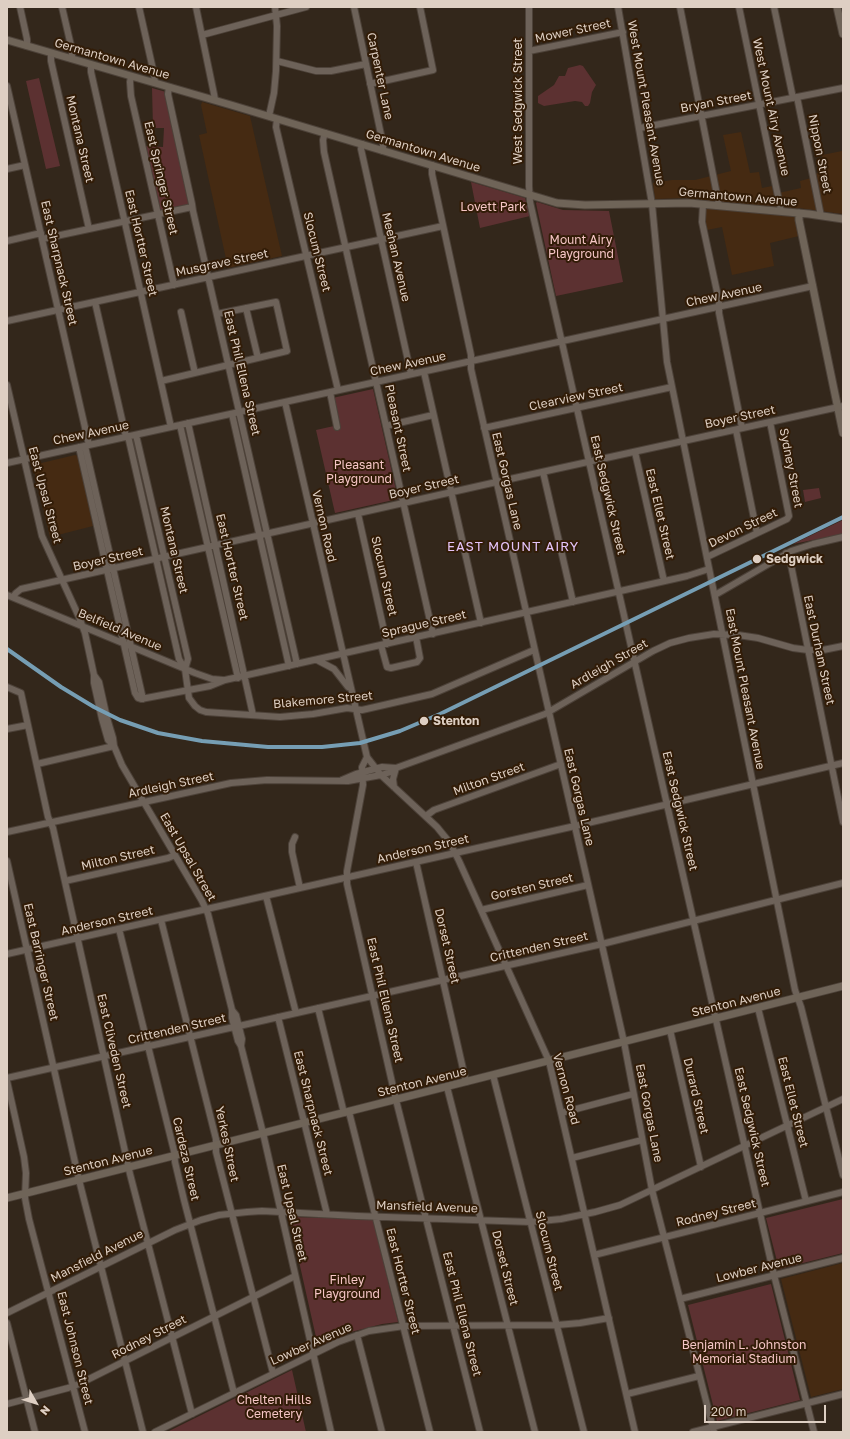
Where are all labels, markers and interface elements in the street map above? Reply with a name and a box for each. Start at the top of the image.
street label: Mower Street [534,16,612,46]
street label: West Mount Pleasant Avenue [624,19,668,187]
street label: Carpenter Lane [364,31,396,121]
street label: Germantown Avenue [53,36,171,82]
street label: West Mount Airy Avenue [749,37,793,177]
street label: West Sedgwick Street [511,38,525,164]
street label: Bryan Street [679,88,753,116]
street label: Montana Street [63,94,97,184]
street label: Nippon Street [805,113,835,195]
street label: East Springer Street [141,120,181,236]
street label: Germantown Avenue [364,127,482,175]
street label: Germantown Avenue [678,185,798,209]
street label: East Hortter Street [122,188,160,298]
street label: East Sharpnack Street [38,199,80,327]
park label: Lovett Park [460,200,526,214]
street label: Slocum Street [300,211,334,293]
street label: Meehan Avenue [379,211,413,303]
park label: Mount Airy Playground [548,233,614,261]
street label: Musgrave Street [174,246,270,280]
street label: Chew Avenue [685,280,763,310]
street label: East Phil Ellena Street [221,309,263,437]
street label: Chew Avenue [369,349,447,379]
street label: Clearview Street [528,380,624,414]
street label: Pleasant Street [382,383,414,473]
street label: Boyer Street [703,403,777,431]
street label: Chew Avenue [52,418,130,448]
street label: Sydney Street [776,427,806,509]
street label: East Gorgas Lane [489,431,525,531]
street label: East Sedgwick Street [587,434,629,556]
street label: East Upsal Street [25,445,65,545]
park label: Pleasant Playground [326,458,392,486]
street label: East Ellet Street [642,467,678,561]
street label: Boyer Street [387,472,461,502]
street label: Vernon Road [309,489,339,563]
street label: Montana Street [157,505,191,595]
street label: Devon Street [706,505,780,551]
street label: East Hortter Street [213,512,251,622]
street label: Slocum Street [368,535,400,617]
district label: EAST MOUNT AIRY [447,539,579,555]
street label: Boyer Street [71,544,145,574]
place label: Sedgwick [766,552,823,566]
marker: Sedgwick [751,553,763,565]
street label: East Durham Street [800,594,838,706]
street label: Belfield Avenue [76,606,164,654]
street label: Sprague Street [380,607,468,641]
street label: East Mount Pleasant Avenue [722,607,768,771]
street label: Ardleigh Street [568,636,650,692]
street label: Blakemore Street [273,688,373,712]
place label: Stenton [433,714,479,728]
marker: Stenton [418,715,430,727]
street label: East Gorgas Lane [561,747,597,847]
street label: East Sedgwick Street [659,750,701,872]
street label: Milton Street [451,759,527,799]
street label: Ardleigh Street [127,769,215,801]
street label: East Upsal Street [157,810,219,904]
street label: Anderson Street [376,831,470,867]
street label: Milton Street [80,843,156,873]
street label: Gorsten Street [489,870,575,904]
street label: East Barringer Street [20,902,62,1022]
street label: Anderson Street [60,903,154,939]
street label: Dorset Street [431,907,463,985]
street label: Crittenden Street [489,929,589,965]
street label: East Phil Ellena Street [364,936,406,1064]
street label: Stenton Avenue [690,984,782,1020]
street label: East Cliveden Street [94,992,134,1110]
street label: Crittenden Street [127,1011,227,1047]
street label: East Sharpnack Street [291,1049,335,1177]
street label: Vernon Road [550,1052,582,1126]
street label: East Ellet Street [775,1055,811,1149]
street label: Durard Street [680,1057,712,1135]
street label: East Gorgas Lane [632,1063,666,1163]
street label: Stenton Avenue [376,1064,468,1100]
street label: East Sedgwick Street [731,1066,773,1188]
street label: Yerkes Street [212,1105,242,1183]
street label: Cardeza Street [169,1116,203,1202]
street label: Stenton Avenue [62,1143,154,1179]
street label: East Upsal Street [274,1163,310,1263]
street label: Rodney Street [674,1196,758,1230]
street label: Mansfield Avenue [376,1198,478,1216]
street label: Slocum Street [532,1210,566,1292]
street label: Mansfield Avenue [48,1226,146,1286]
street label: East Hortter Street [383,1226,423,1336]
street label: Dorset Street [489,1229,521,1307]
street label: East Phil Ellena Street [440,1250,484,1378]
street label: Lowber Avenue [715,1250,803,1286]
park label: Finley Playground [314,1273,380,1301]
street label: East Johnson Street [54,1290,96,1406]
street label: Rodney Street [109,1312,189,1362]
street label: Lowber Avenue [268,1320,354,1368]
park label: Benjamin L. Johnston Memorial Stadium [682,1338,806,1366]
north arrow [16,1383,56,1423]
park label: Chelten Hills Cemetery [237,1393,311,1421]
scale bar [706,1397,828,1423]
text: N [38,1404,53,1418]
text: 200 m [711,1404,746,1419]

